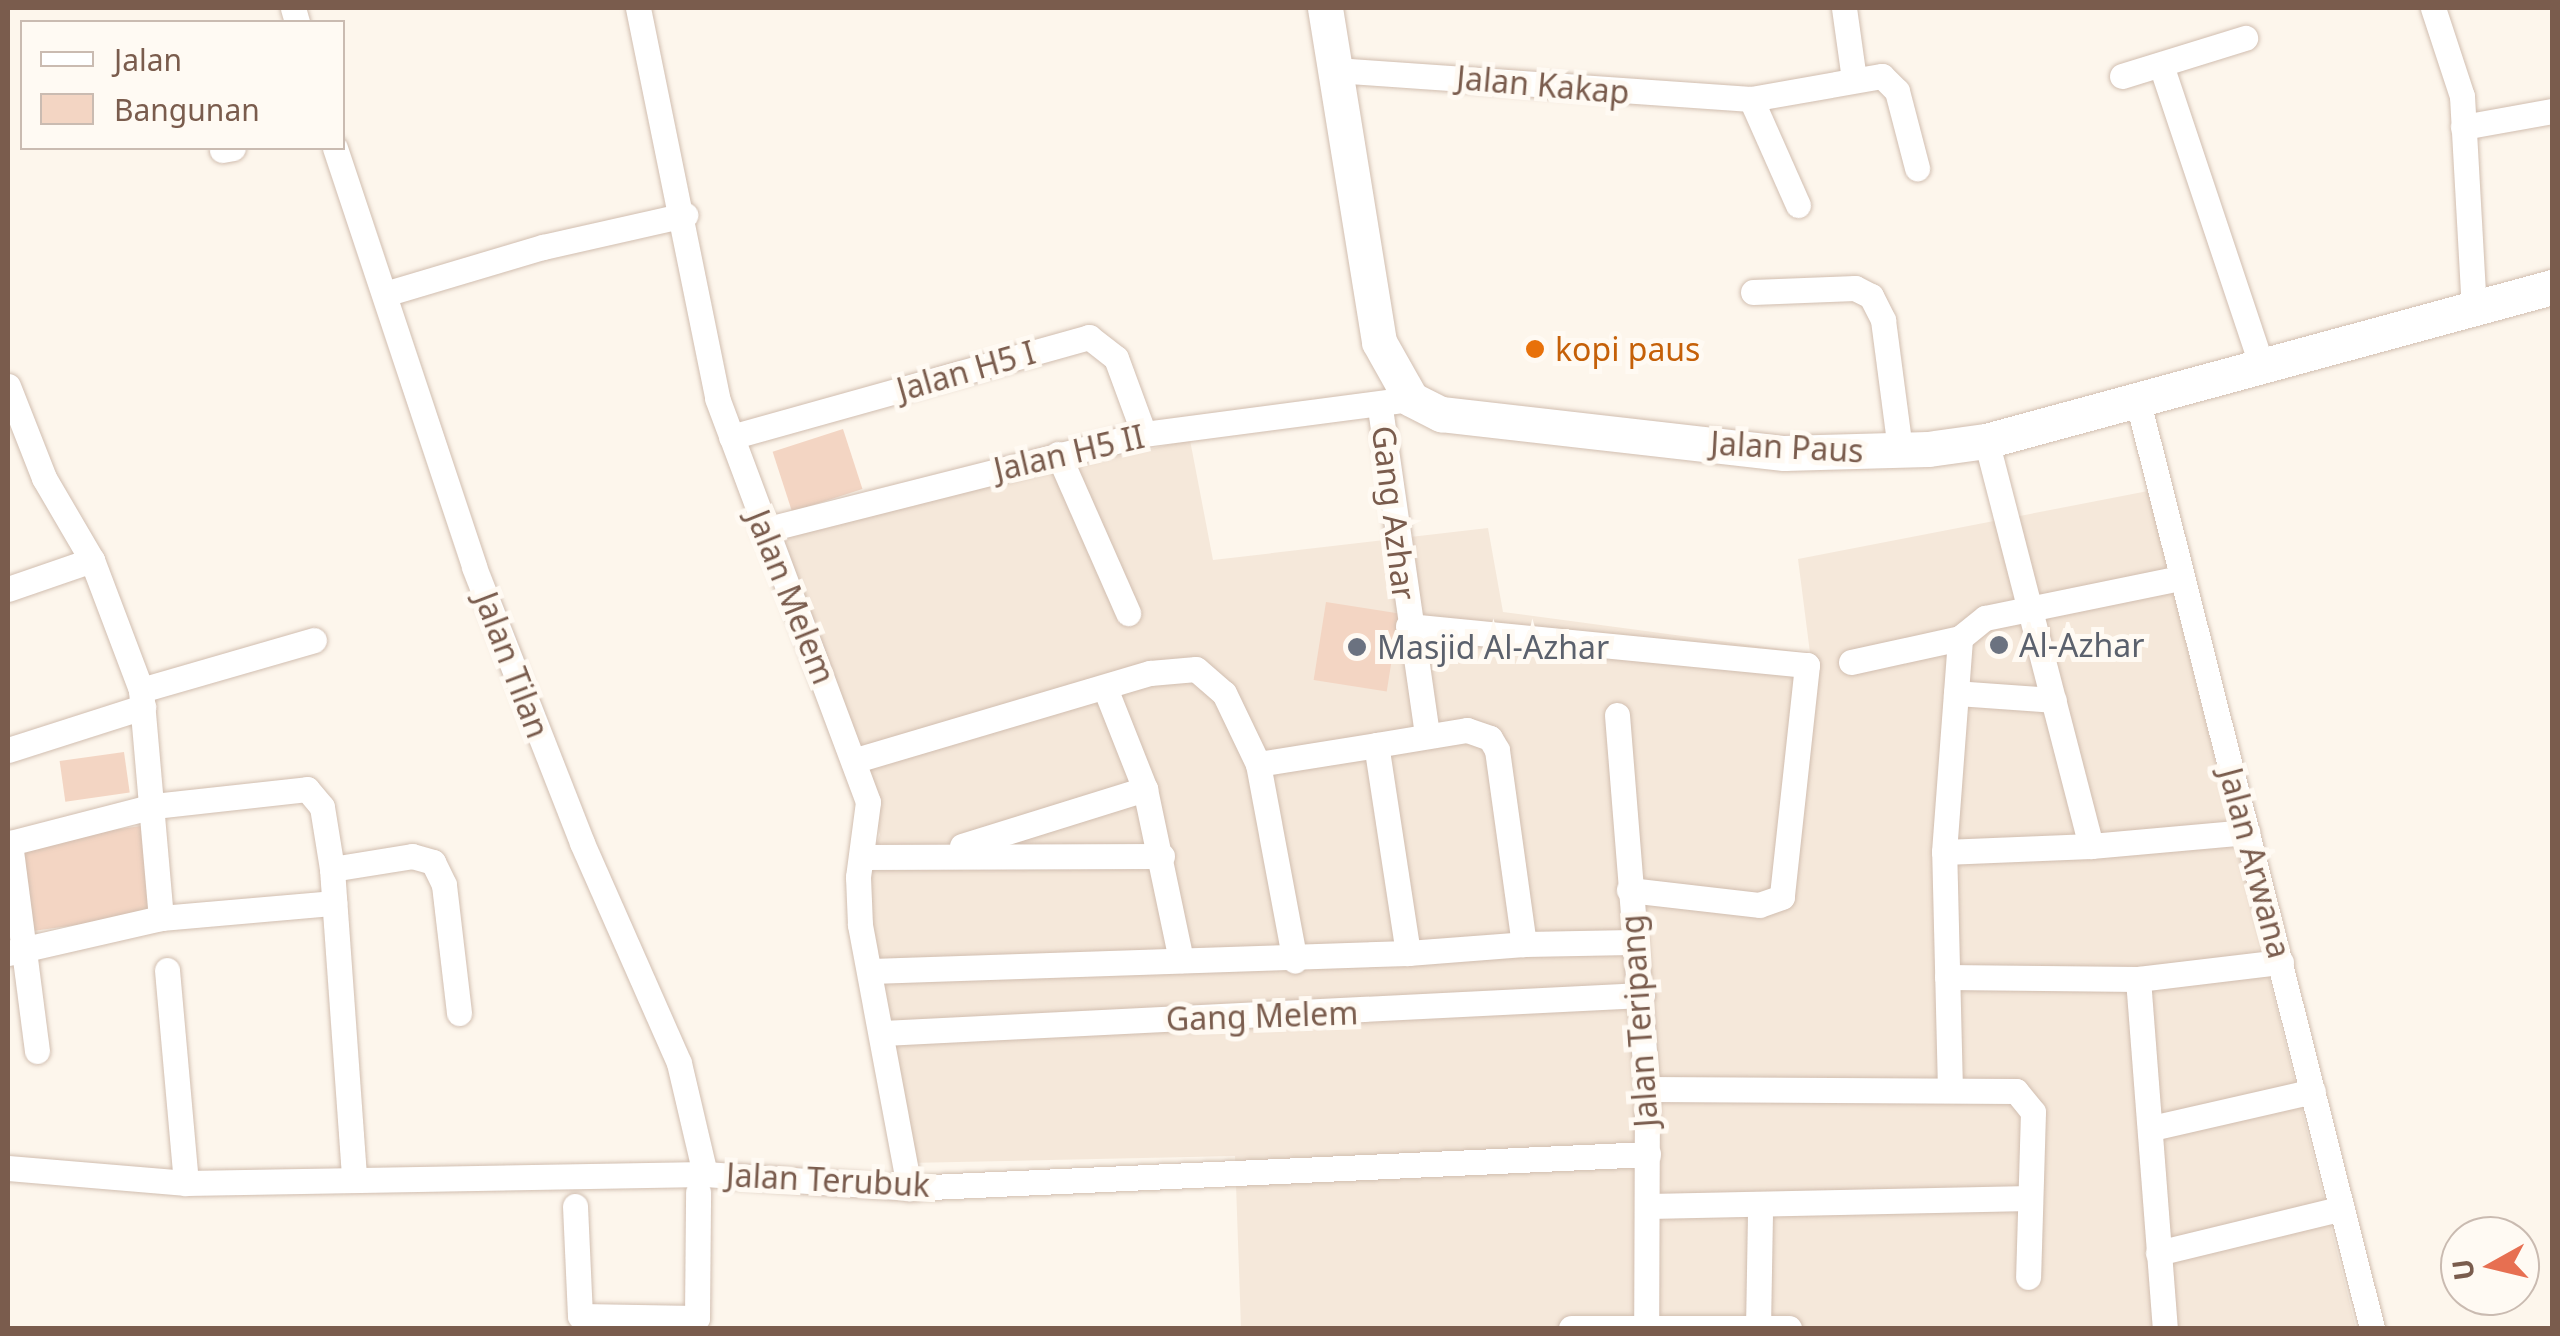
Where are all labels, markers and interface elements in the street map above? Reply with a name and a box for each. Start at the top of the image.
legend [20,20,345,150]
text: Jalan [114,39,182,80]
street label: Jalan Kakap [1455,58,1631,112]
text: Bangunan [114,89,260,130]
place label: kopi paus [1555,330,1700,368]
street label: Jalan H5 I [892,333,1040,409]
marker: kopi paus [1524,338,1546,360]
street label: Jalan H5 II [990,417,1148,489]
street label: Gang Azhar [1364,424,1424,602]
street label: Jalan Paus [1709,424,1865,470]
street label: Jalan Melem [739,504,843,690]
street label: Jalan Tilan [467,587,557,743]
place label: Al-Azhar [2019,626,2144,664]
place label: Masjid Al-Azhar [1377,628,1609,666]
marker: Al-Azhar [1988,634,2010,656]
marker: Masjid Al-Azhar [1346,636,1368,658]
street label: Jalan Arwana [2211,764,2299,962]
street label: Jalan Teripang [1612,913,1666,1129]
street label: Gang Melem [1165,993,1359,1039]
street label: Jalan Terubuk [725,1155,931,1205]
north arrow [2440,1216,2540,1316]
text: U [2442,1257,2483,1283]

